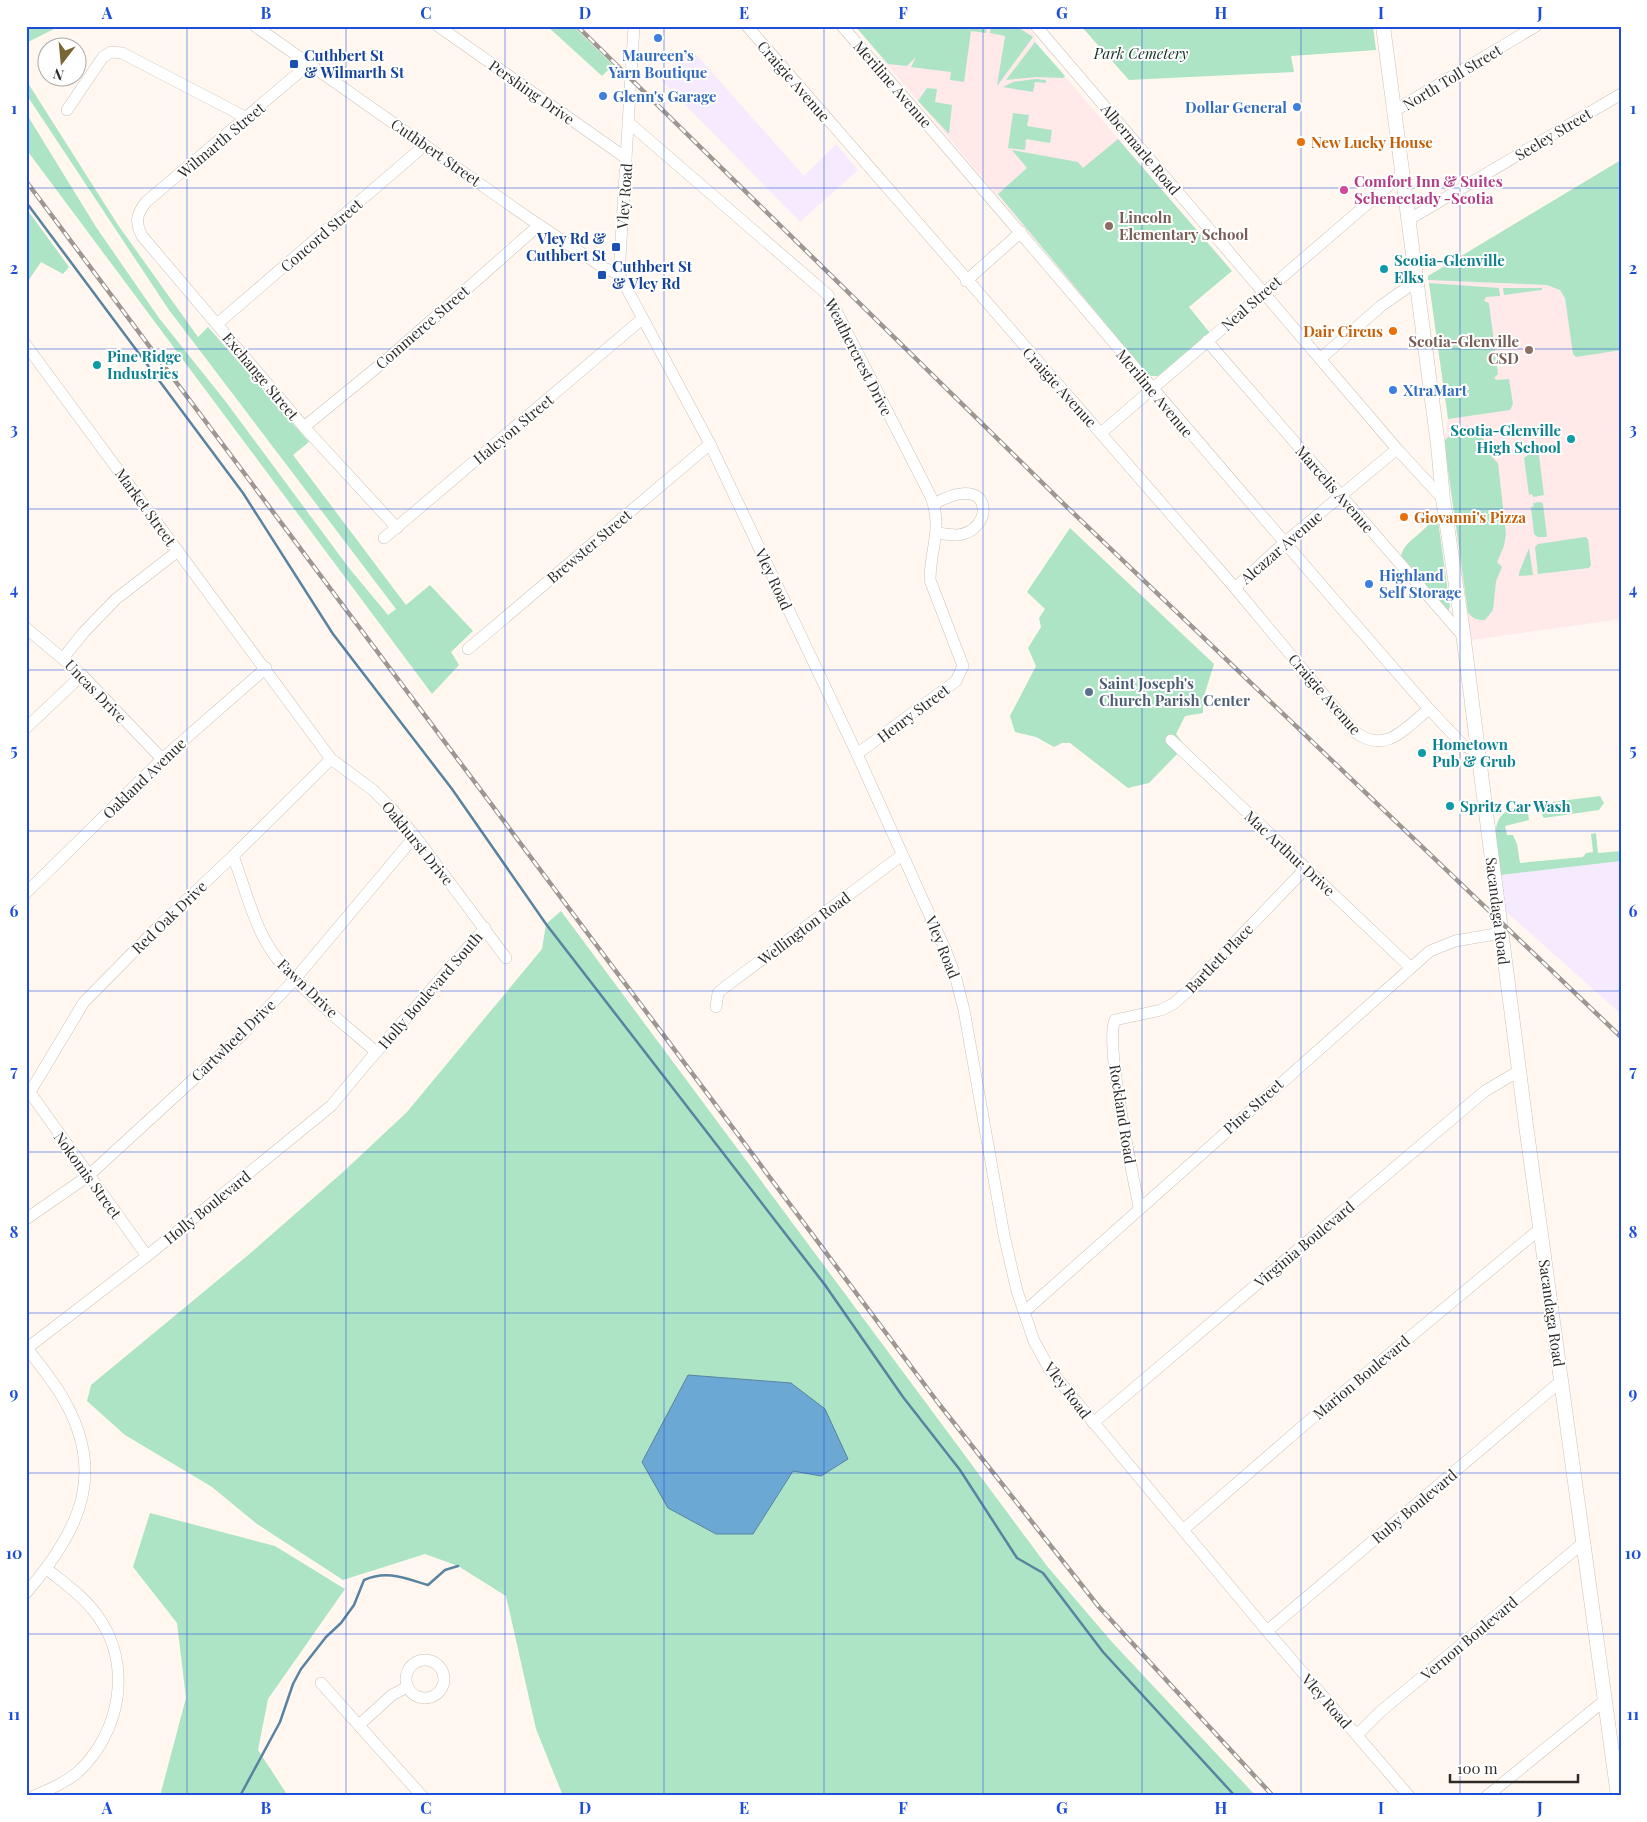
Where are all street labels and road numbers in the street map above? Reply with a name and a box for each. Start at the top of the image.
street label: Craigie Avenue [753,36,835,126]
street label: Meriline Avenue [850,36,936,132]
street label: North Toll Street [1399,39,1506,114]
street label: Pershing Drive [485,55,579,129]
street label: Wilmarth Street [173,97,269,183]
street label: Albermarle Road [1096,98,1185,199]
street label: Seeley Street [1511,103,1596,165]
street label: Cuthbert Street [387,114,485,191]
street label: Vley Road [612,162,636,231]
street label: Concord Street [276,194,367,276]
street label: Neal Street [1217,271,1286,335]
street label: Commerce Street [371,280,474,373]
street label: Weathercrest Drive [820,294,897,419]
street label: Exchange Street [218,328,304,424]
street label: Craigie Avenue [1019,343,1101,431]
street label: Meriline Avenue [1112,345,1198,441]
street label: Halcyon Street [469,389,558,468]
street label: Marcelis Avenue [1291,441,1379,537]
street label: Market Street [111,464,181,550]
street label: Brewster Street [543,504,636,587]
street label: Alcazar Avenue [1235,506,1326,589]
street label: Vley Road [751,544,797,613]
street label: Craigie Avenue [1284,649,1366,739]
street label: Uncas Drive [61,655,131,727]
street label: Henry Street [873,679,954,747]
street label: Oakland Avenue [98,733,190,823]
street label: Oakhurst Drive [378,797,458,889]
street label: Mac Arthur Drive [1240,806,1340,900]
street label: Sacandaga Road [1481,856,1515,966]
street label: Red Oak Drive [127,876,211,958]
street label: Wellington Road [753,887,854,970]
street label: Vley Road [921,912,965,982]
street label: Bartlett Place [1181,919,1257,997]
street label: Holly Boulevard South [373,927,487,1053]
street label: Fawn Drive [273,954,343,1022]
street label: Cartwheel Drive [187,995,279,1085]
street label: Rockland Road [1105,1063,1141,1165]
street label: Pine Street [1219,1073,1288,1138]
street label: Nokomis Street [50,1128,127,1223]
street label: Holly Boulevard [159,1166,255,1248]
street label: Virginia Boulevard [1249,1196,1358,1292]
street label: Sacandaga Road [1535,1258,1569,1368]
street label: Marion Boulevard [1309,1331,1414,1423]
street label: Vley Road [1040,1357,1096,1423]
street label: Ruby Boulevard [1367,1464,1461,1548]
street label: Vernon Boulevard [1416,1591,1522,1685]
street label: Vley Road [1297,1669,1356,1733]

